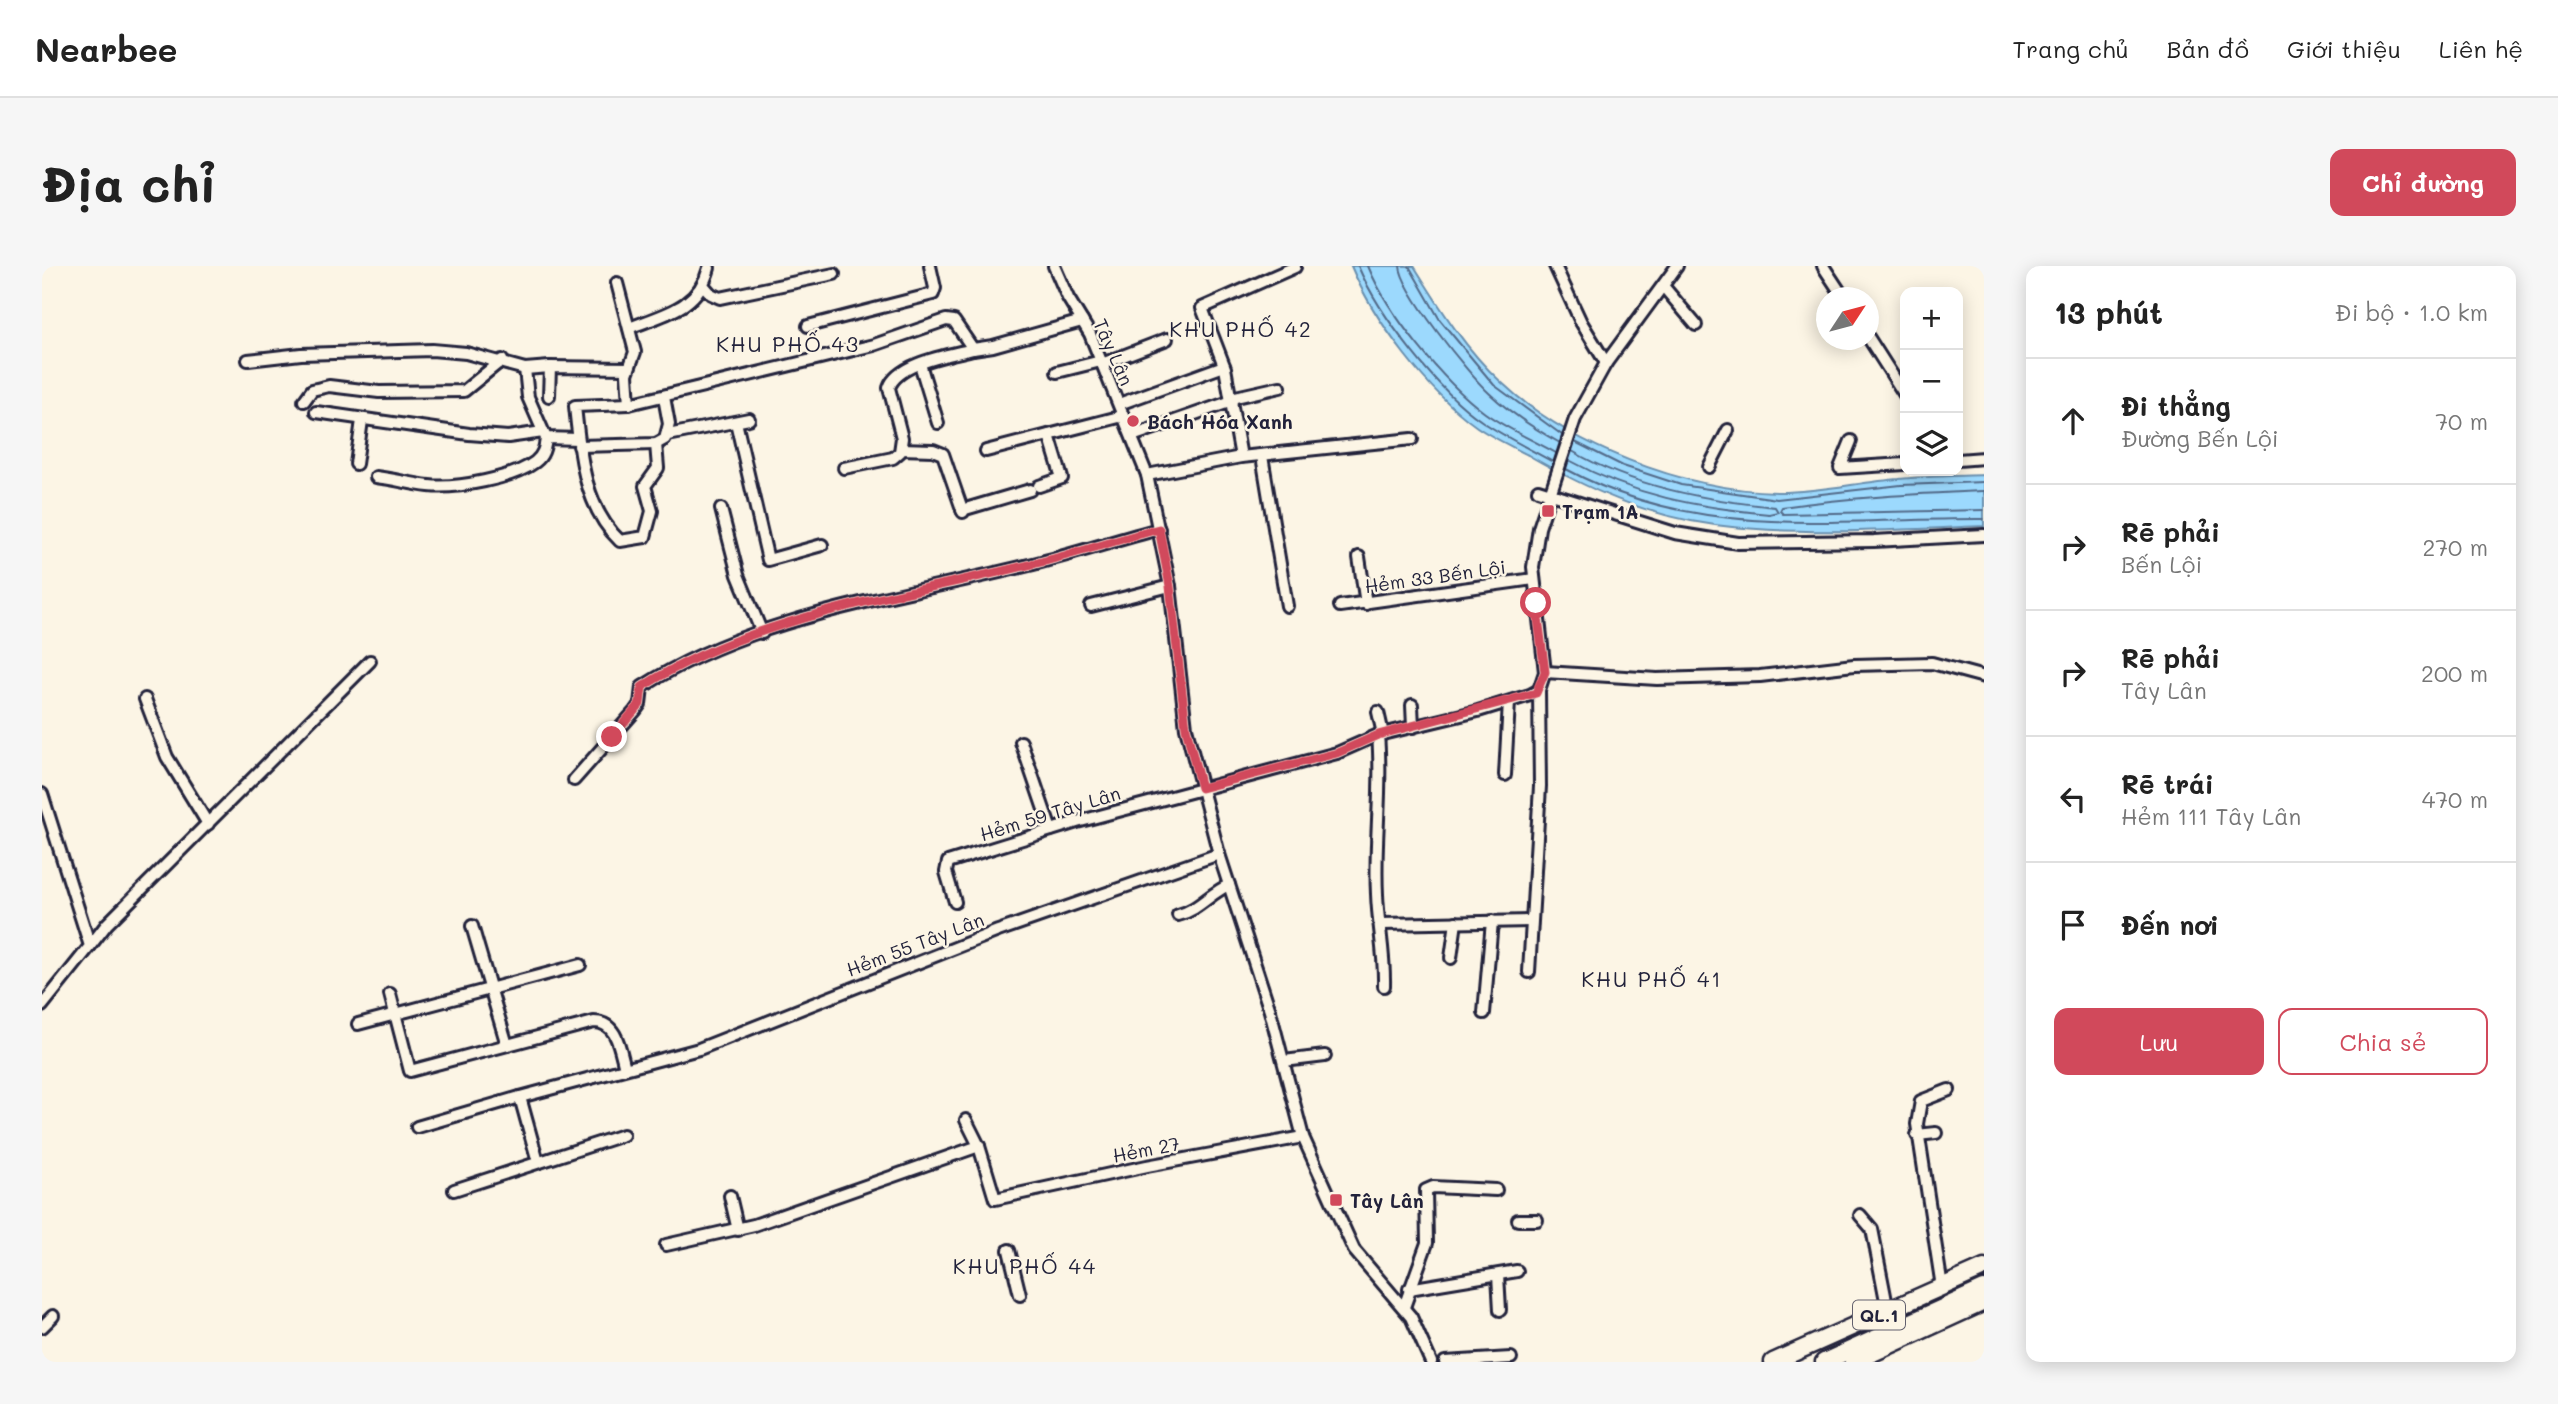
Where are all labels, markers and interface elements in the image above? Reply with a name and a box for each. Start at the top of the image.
text: Nearbee [35,27,178,70]
text: Trang chủ [2013,33,2129,64]
text: Bản đồ [2167,33,2249,64]
text: Giới thiệu [2287,33,2401,64]
text: Liên hệ [2439,33,2523,64]
button: Chỉ đường [2330,149,2516,216]
text: Địa chỉ [42,151,216,214]
north arrow [1816,287,1879,350]
map controls [1900,287,1963,476]
button: + [1900,287,1963,350]
text: 13 phút [2054,292,2163,332]
text: Đi bộ · 1.0 km [2335,297,2488,327]
street label: Tây Lân [1088,315,1140,389]
district label: KHU PHỐ 42 [1169,315,1313,342]
district label: KHU PHỐ 43 [716,330,860,357]
button: − [1900,350,1963,413]
text: Đi thẳng [2121,389,2231,423]
icon: ahead [2054,402,2092,440]
text: 70 m [2435,406,2488,436]
place label: Bách Hóa Xanh [1147,409,1293,434]
marker: Bách Hóa Xanh [1125,413,1141,429]
button: layers [1900,413,1963,476]
text: Đường Bến Lội [2121,423,2279,453]
place label: Trạm 1A [1562,499,1638,524]
marker: Trạm 1A [1540,503,1556,519]
text: Rẽ phải [2121,515,2220,549]
icon: right [2054,528,2092,566]
text: 270 m [2423,532,2488,562]
text: Bến Lội [2121,549,2202,579]
street label: Hẻm 33 Bến Lội [1363,554,1507,598]
route start [1520,587,1551,618]
text: Rẽ phải [2121,641,2220,675]
icon: right [2054,654,2092,692]
text: 200 m [2421,658,2488,688]
text: Tây Lân [2121,675,2207,705]
route end [596,721,627,752]
text: Rẽ trái [2121,767,2214,801]
street label: Hẻm 59 Tây Lân [977,780,1123,846]
icon: left [2054,780,2092,818]
text: 470 m [2422,784,2488,814]
text: Hẻm 111 Tây Lân [2121,801,2301,831]
street label: Hẻm 55 Tây Lân [843,906,987,982]
icon: arrive [2054,906,2092,944]
text: Đến nơi [2121,908,2219,942]
district label: KHU PHỐ 41 [1581,965,1723,992]
button: Lưu [2054,1008,2264,1075]
button: Chia sẻ [2278,1008,2488,1075]
street label: Hẻm 27 [1110,1130,1182,1168]
place label: Tây Lân [1350,1188,1424,1213]
marker: Tây Lân [1328,1192,1344,1208]
district label: KHU PHỐ 44 [953,1252,1097,1279]
road number: QL.1 [1853,1300,1905,1330]

